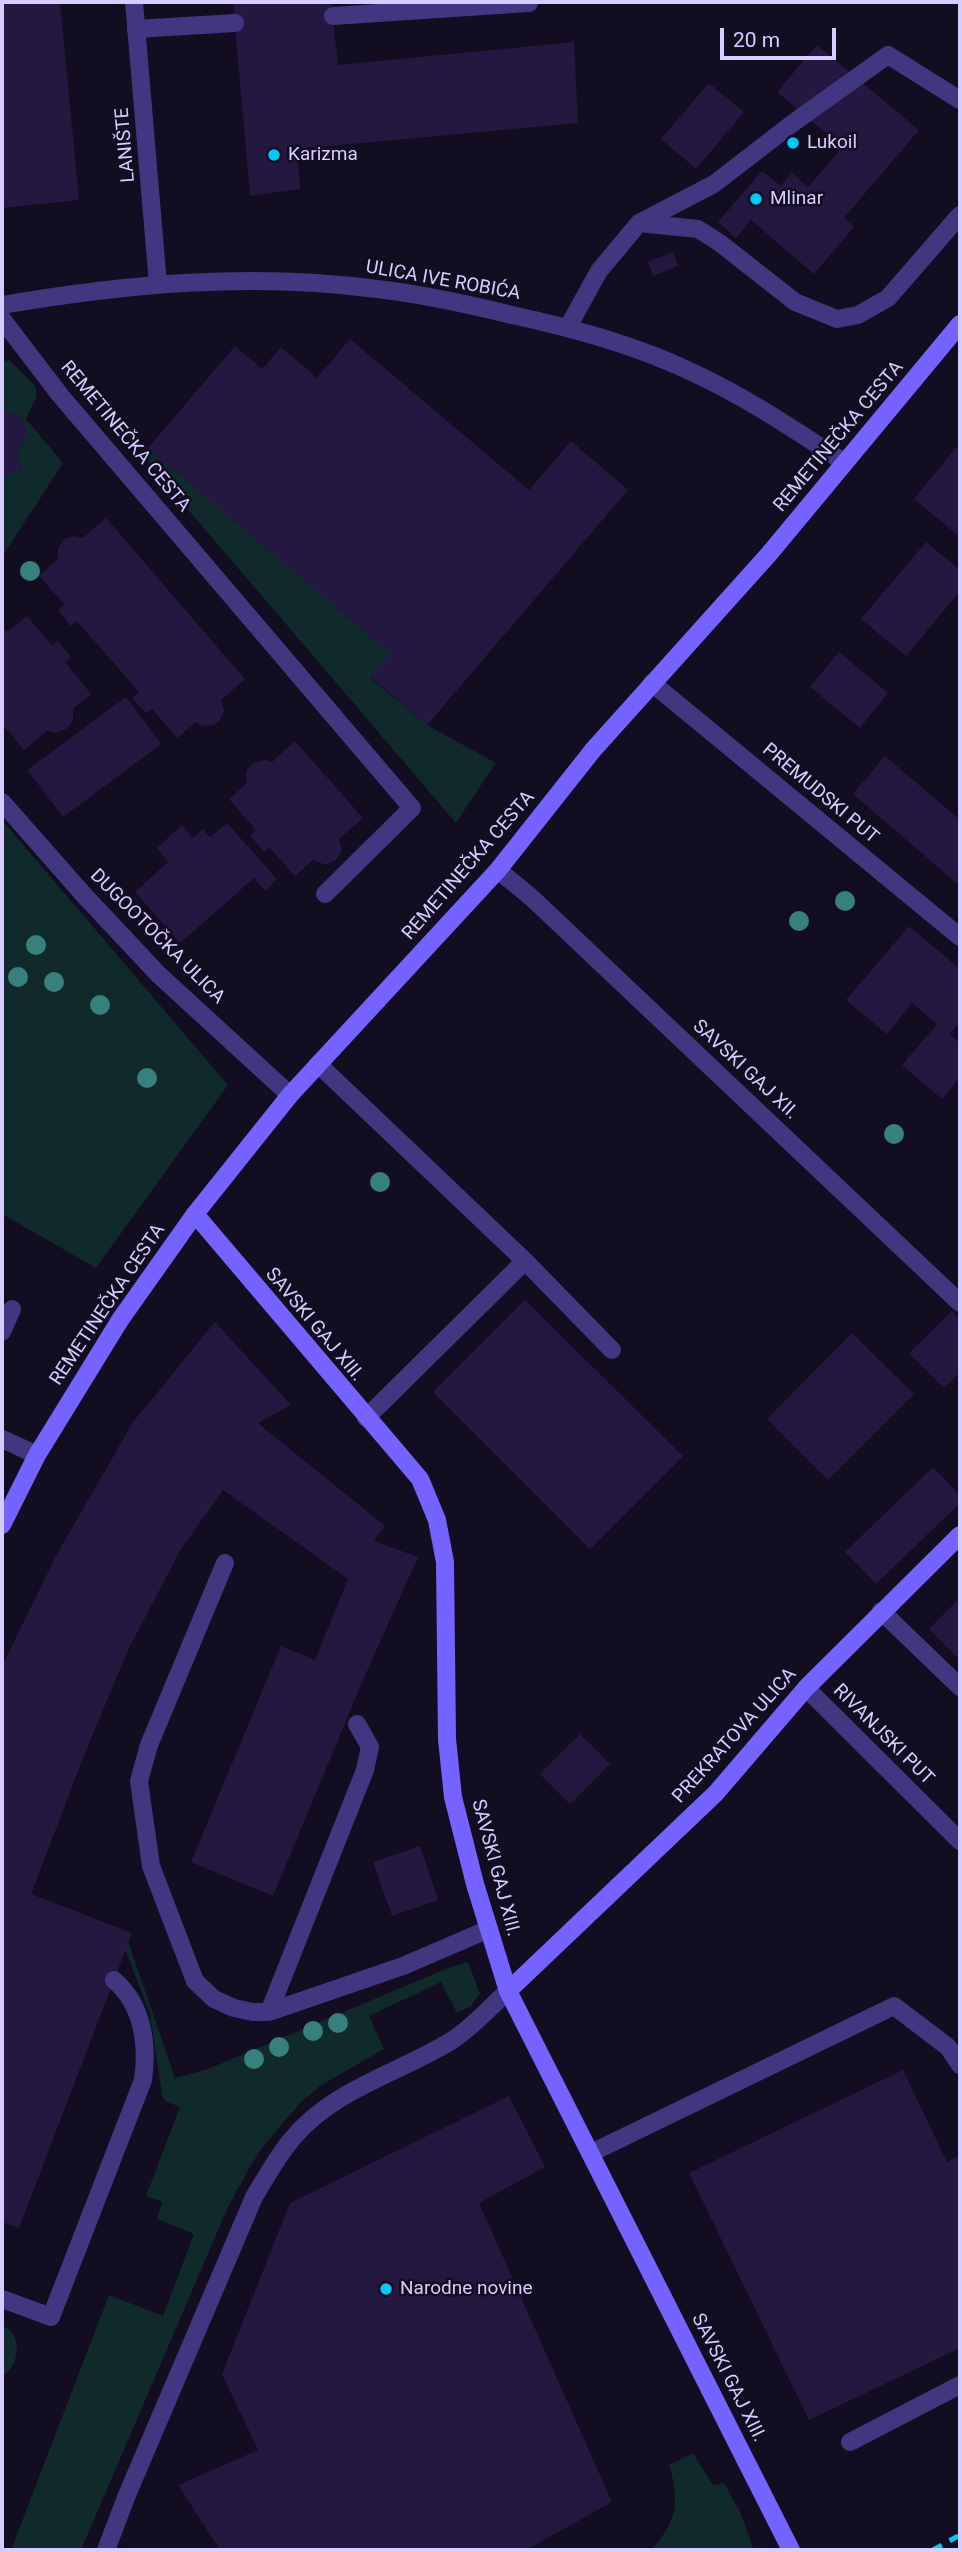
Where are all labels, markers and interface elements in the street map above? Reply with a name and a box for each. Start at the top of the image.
scale bar [724,14,839,58]
text: 20 m [733,28,780,52]
street label: LANIŠTE [111,107,141,183]
place label: Lukoil [807,132,857,154]
marker: Lukoil [785,135,801,151]
place label: Karizma [288,144,358,166]
marker: Karizma [266,147,282,163]
place label: Mlinar [770,188,823,210]
marker: Mlinar [748,191,764,207]
street label: ULICA IVE ROBIĆA [364,256,522,306]
street label: REMETINEČKA CESTA [55,357,195,517]
street label: REMETINEČKA CESTA [769,357,909,517]
street label: PREMUDSKI PUT [757,739,883,849]
street label: REMETINEČKA CESTA [398,787,540,945]
street label: DUGOOTOČKA ULICA [85,865,229,1009]
street label: SAVSKI GAJ XII. [688,1015,802,1125]
street label: REMETINEČKA CESTA [45,1220,171,1390]
street label: SAVSKI GAJ XIII. [260,1264,368,1386]
street label: PREKRATOVA ULICA [668,1664,802,1808]
street label: RIVANJSKI PUT [828,1680,938,1790]
street label: SAVSKI GAJ XIII. [466,1797,524,1939]
place label: Narodne novine [400,2278,533,2300]
marker: Narodne novine [378,2281,394,2297]
street label: SAVSKI GAJ XIII. [686,2310,770,2446]

